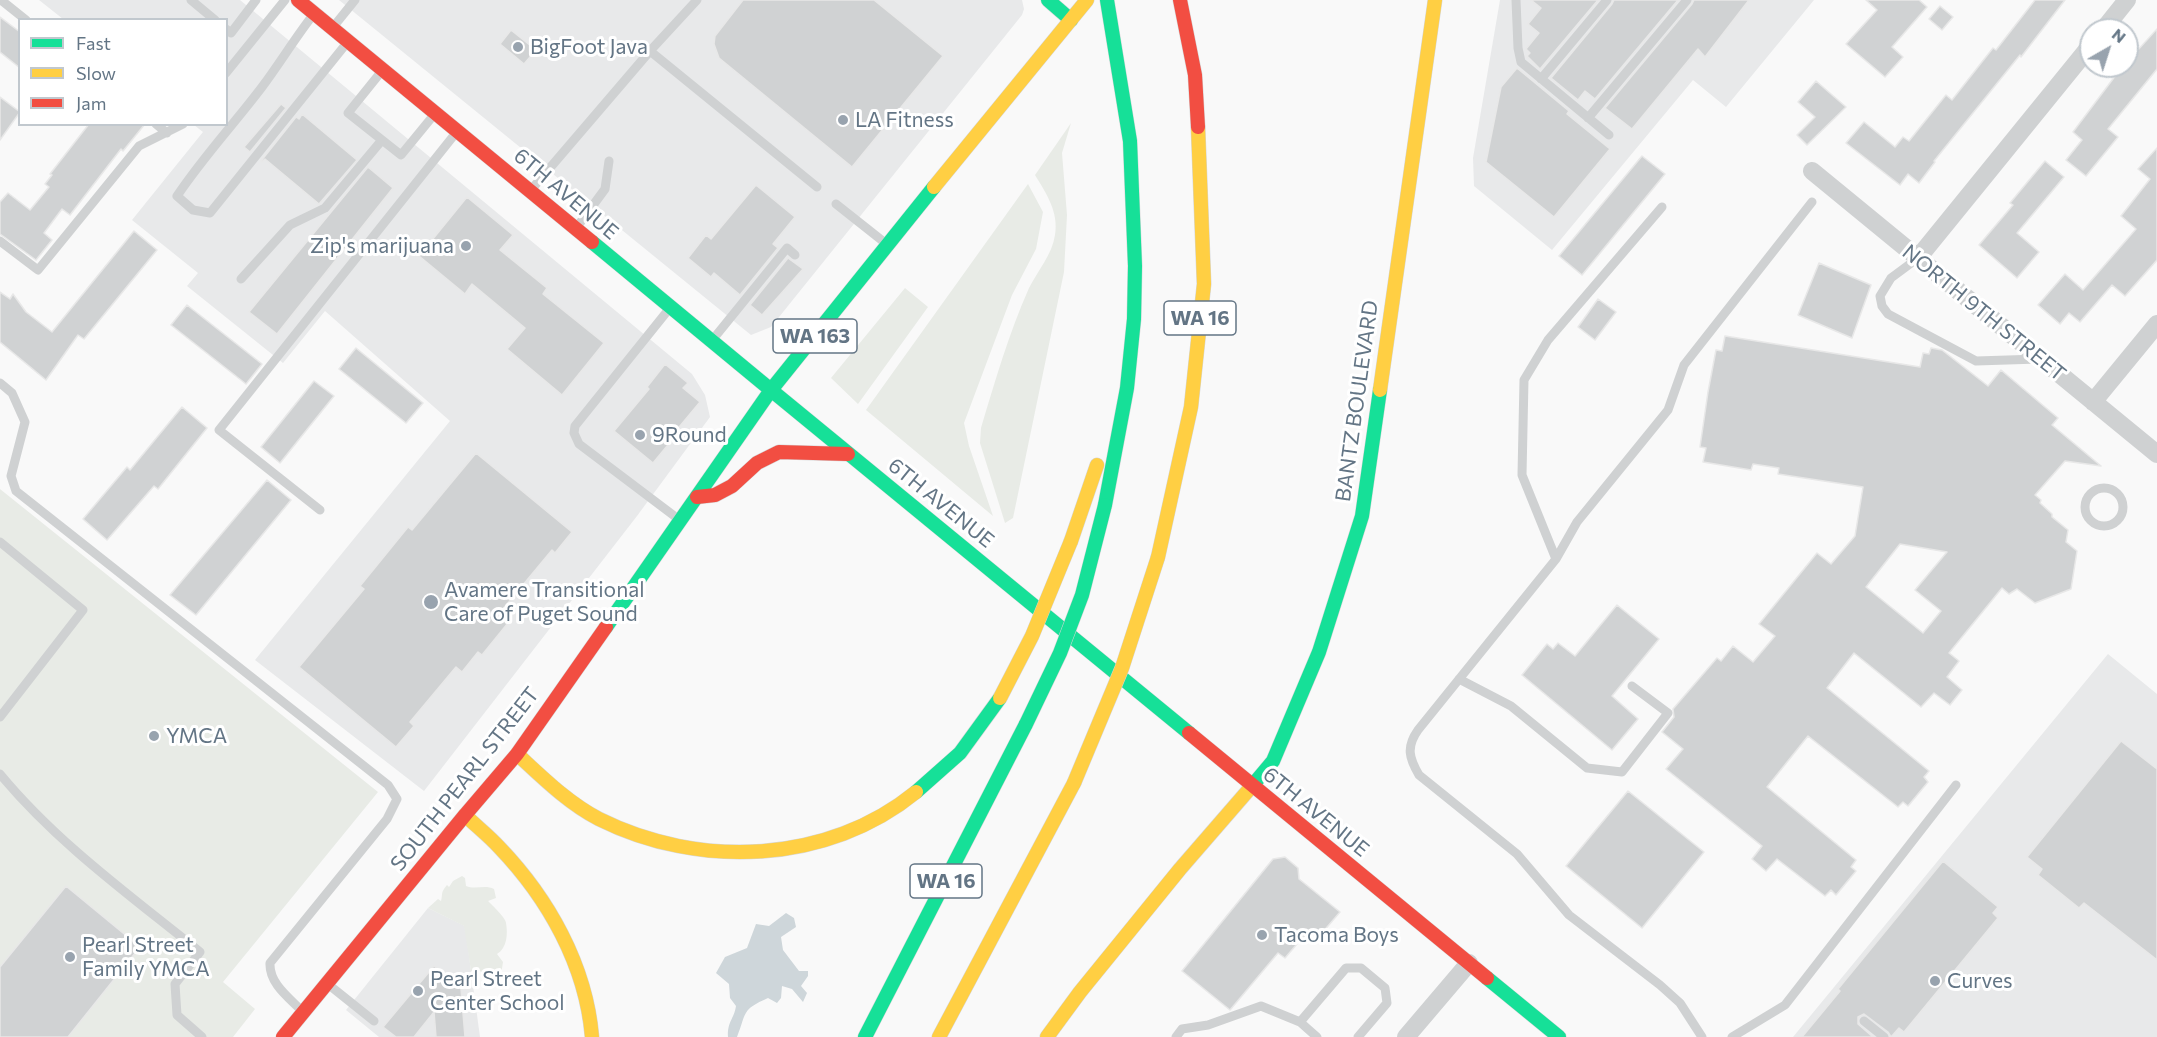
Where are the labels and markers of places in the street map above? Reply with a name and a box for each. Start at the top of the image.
place label: BigFoot Java [530,34,648,60]
marker: BigFoot Java [511,40,525,54]
place label: LA Fitness [855,107,954,133]
marker: LA Fitness [836,113,850,127]
place label: Zip's marijuana [310,233,454,259]
marker: Zip's marijuana [459,239,473,253]
place label: 9Round [652,422,727,448]
marker: 9Round [633,428,647,442]
place label: Avamere Transitional Care of Puget Sound [444,577,645,627]
marker: Avamere Transitional Care of Puget Sound [422,593,440,611]
place label: YMCA [166,723,227,749]
marker: YMCA [147,729,161,743]
place label: Tacoma Boys [1274,922,1399,948]
marker: Tacoma Boys [1255,928,1269,942]
place label: Pearl Street Family YMCA [82,932,210,982]
marker: Pearl Street Family YMCA [63,950,77,964]
place label: Pearl Street Center School [430,966,565,1016]
place label: Curves [1947,968,2013,994]
marker: Curves [1928,974,1942,988]
marker: Pearl Street Center School [411,984,425,998]

